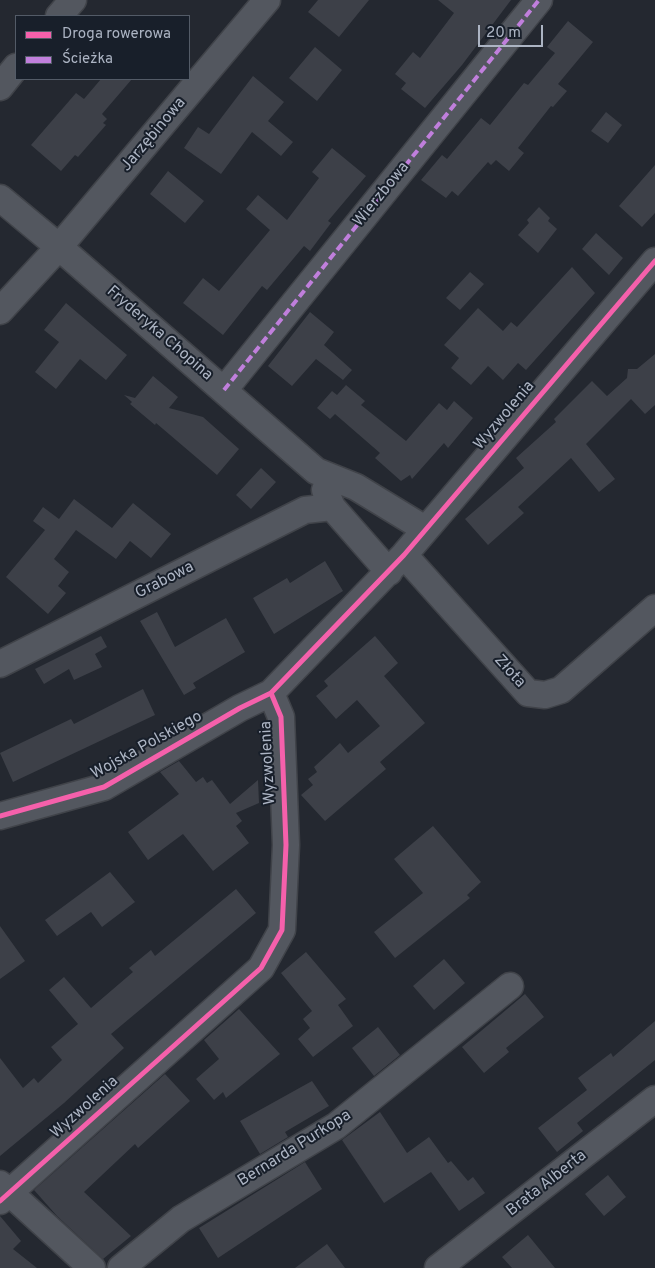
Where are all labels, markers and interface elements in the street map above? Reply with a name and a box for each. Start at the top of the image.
legend [15,15,190,80]
scale bar [480,15,545,47]
text: 20 m [486,24,521,43]
text: Droga rowerowa [62,25,171,44]
text: Ścieżka [62,50,113,69]
street label: Jarzębinowa [117,94,191,176]
street label: Wierzbowa [350,159,414,231]
street label: Fryderyka Chopina [102,283,216,385]
street label: Wyzwolenia [471,378,539,454]
street label: Grabowa [133,558,197,604]
street label: Złota [489,652,529,692]
street label: Wojska Polskiego [88,708,206,784]
street label: Wyzwolenia [257,720,281,806]
street label: Wyzwolenia [47,1073,123,1143]
street label: Bernarda Purkopa [235,1106,355,1192]
street label: Brata Alberta [503,1147,591,1221]

